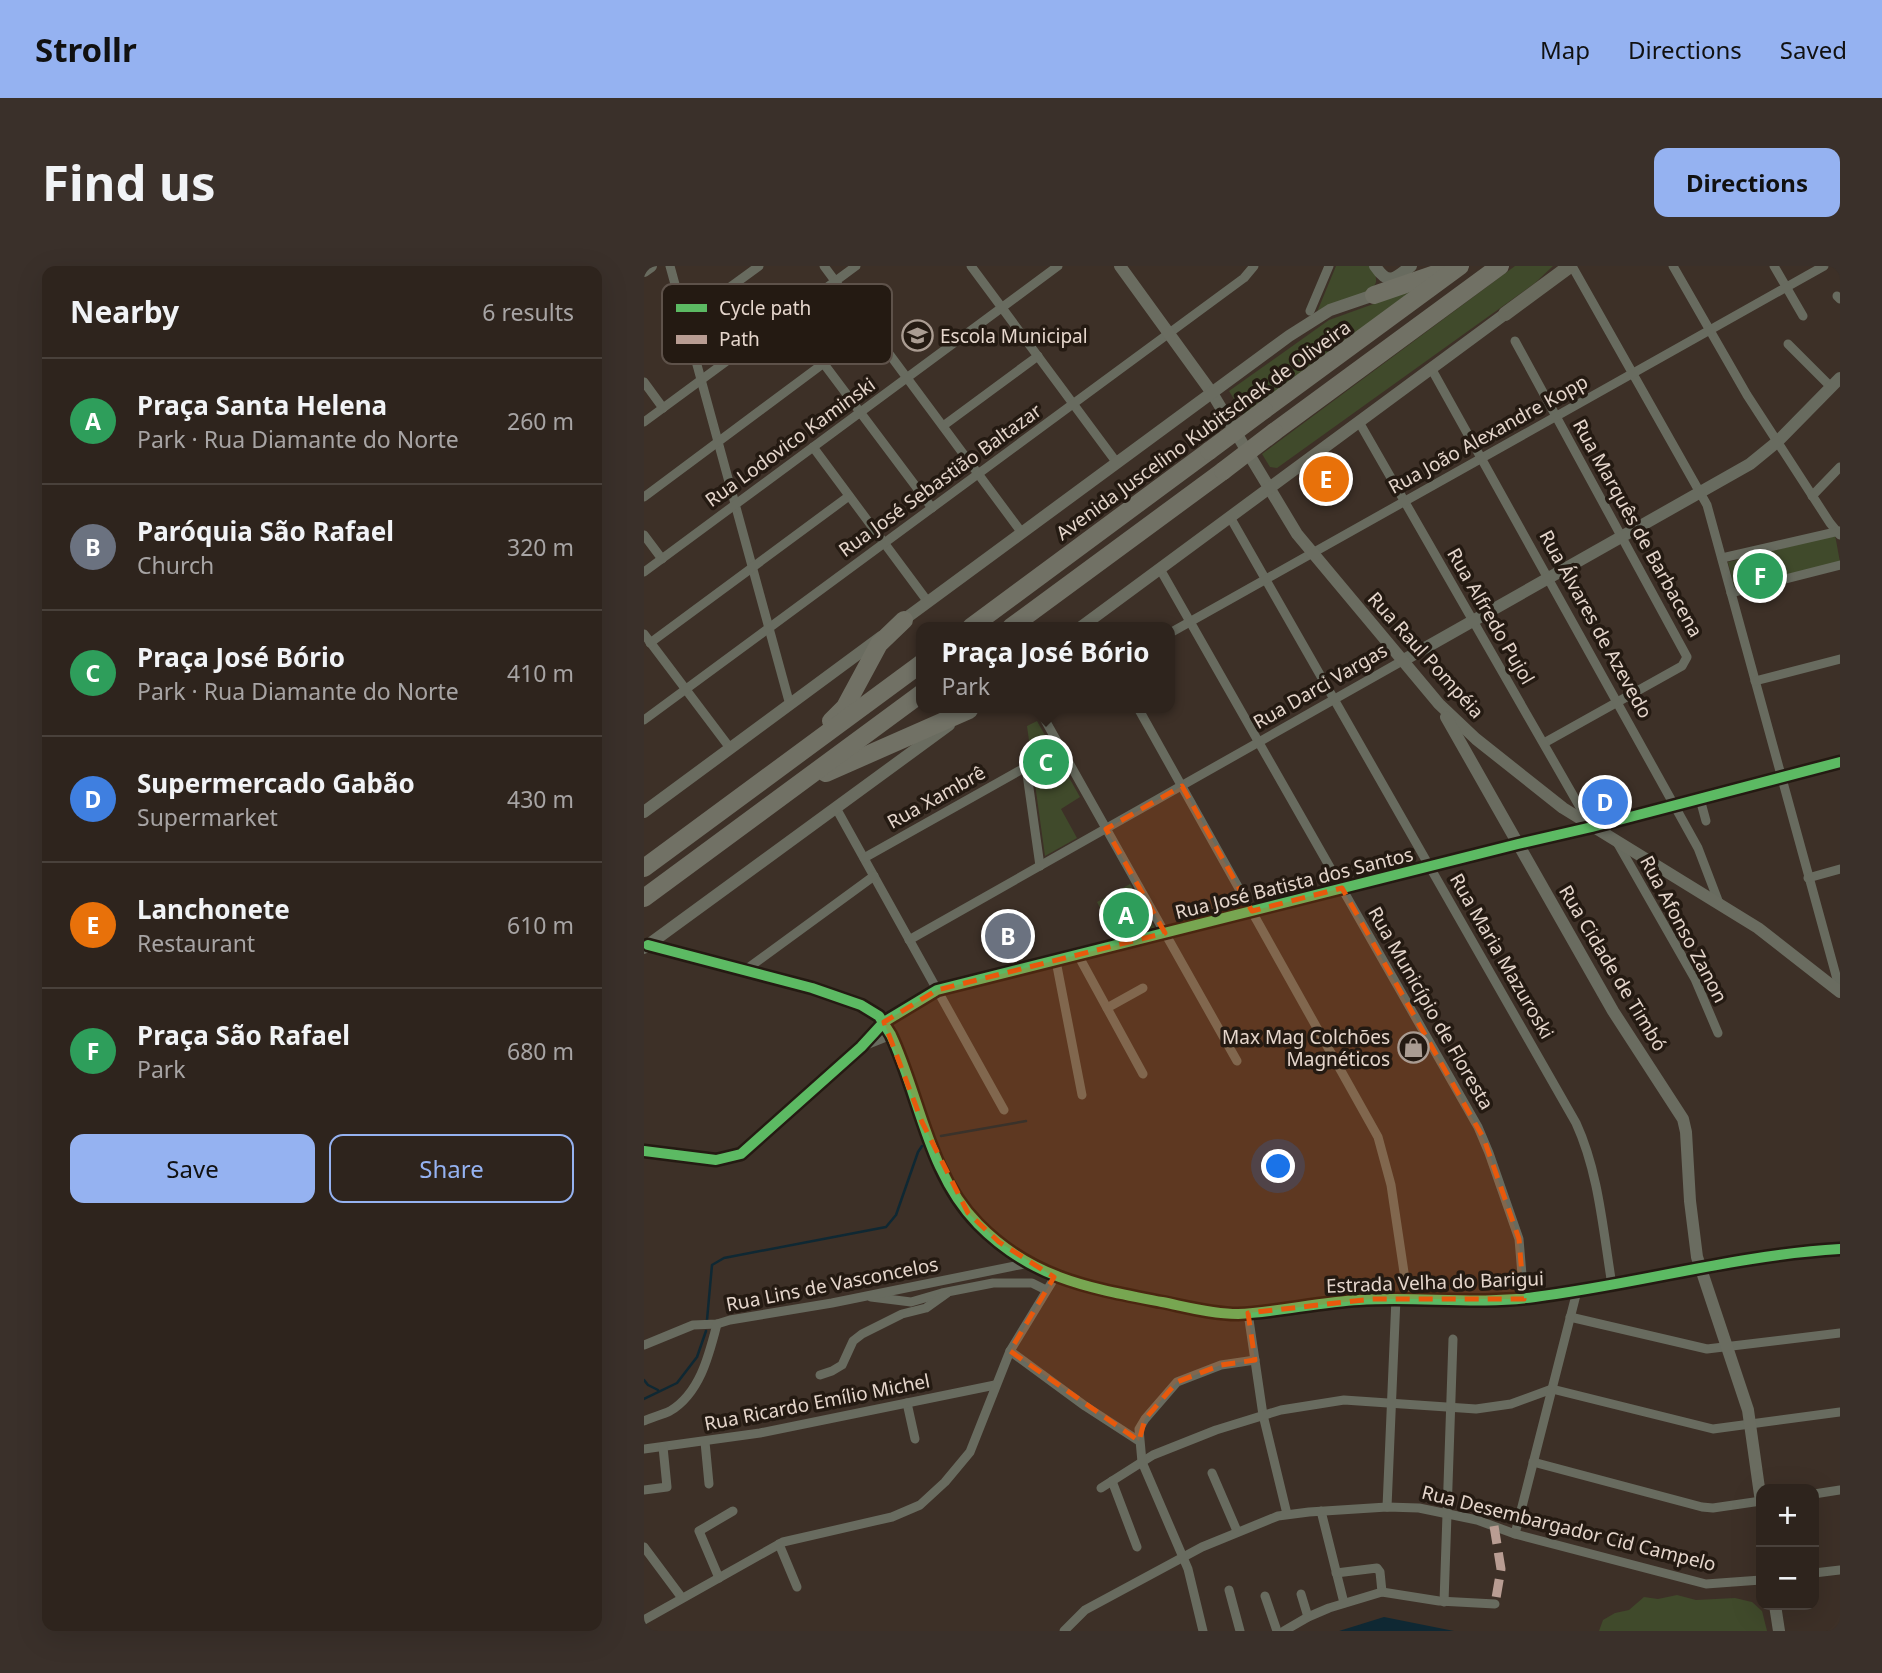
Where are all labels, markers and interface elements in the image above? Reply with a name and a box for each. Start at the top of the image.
text: Strollr [35,27,137,72]
text: Map [1540,33,1590,66]
text: Directions [1628,33,1742,66]
text: Saved [1780,33,1847,66]
button: Directions [1654,148,1840,217]
text: Find us [42,149,216,215]
legend [662,284,892,364]
text: Nearby [70,291,179,332]
text: Cycle path [719,295,811,321]
text: 6 results [482,296,574,328]
street label: Avenida Juscelino Kubitschek de Oliveira [1050,314,1356,546]
school or university icon: Escola Municipal [900,319,934,353]
place label: Escola Municipal [940,323,1088,349]
text: Path [719,326,760,352]
street label: Rua João Alexandre Kopp [1384,368,1592,500]
street label: Rua Lodovico Kaminski [700,371,880,513]
text: Praça Santa Helena [137,387,387,423]
street label: Rua José Sebastião Baltazar [833,397,1047,562]
text: A [85,405,101,437]
text: 260 m [507,405,574,437]
street label: Rua Marquês de Barbacena [1567,414,1709,642]
text: Park · Rua Diamante do Norte [137,423,459,455]
pin: E [1303,453,1349,505]
text: Paróquia São Rafael [137,513,394,549]
street label: Rua Álvares de Azevedo [1533,525,1659,723]
text: B [85,531,101,563]
text: 320 m [507,531,574,563]
street label: Rua Alfredo Pujol [1441,543,1541,689]
text: Church [137,549,214,581]
pin: F [1737,550,1783,602]
street label: Rua Raul Pompéia [1362,586,1490,724]
popup [916,622,1175,713]
text: Praça José Bório [942,634,1149,670]
street label: Rua Darci Vargas [1248,637,1392,735]
text: Praça José Bório [137,639,345,675]
text: C [86,657,100,689]
text: 410 m [507,657,574,689]
text: Park [942,670,990,702]
text: Park · Rua Diamante do Norte [137,675,459,707]
pin: C [1023,736,1069,788]
street label: Rua Xambrê [882,759,990,835]
text: Supermercado Gabão [137,765,415,801]
pin: D [1582,776,1628,828]
text: D [85,783,101,815]
text: 430 m [507,783,574,815]
text: Supermarket [137,801,278,833]
street label: Rua José Batista dos Santos [1172,841,1416,925]
street label: Rua Afonso Zanon [1634,851,1734,1007]
street label: Rua Maria Mazuroski [1444,868,1560,1044]
street label: Rua Cidade de Timbó [1553,880,1673,1056]
pin: A [1103,889,1149,941]
text: Lanchonete [137,891,290,927]
street label: Rua Município de Floresta [1362,902,1500,1114]
text: E [87,909,99,941]
text: 610 m [507,909,574,941]
pin: B [985,910,1031,962]
text: Restaurant [137,927,255,959]
text: Praça São Rafael [137,1017,350,1053]
place label: Max Mag Colchões Magnéticos [1222,1024,1390,1072]
shop icon: Max Mag Colchões Magnéticos [1396,1031,1430,1065]
text: F [87,1035,99,1067]
text: 680 m [507,1035,574,1067]
text: Park [137,1053,186,1085]
button: Save [70,1134,315,1203]
button: Share [329,1134,574,1203]
your location [1261,1149,1295,1183]
street label: Rua Lins de Vasconcelos [724,1251,940,1317]
street label: Estrada Velha do Barigui [1326,1265,1544,1299]
street label: Rua Ricardo Emílio Michel [702,1367,932,1437]
street label: Rua Desembargador Cid Campelo [1419,1479,1719,1577]
map controls [1756,1484,1819,1610]
button: + [1756,1484,1819,1547]
button: − [1756,1547,1819,1610]

